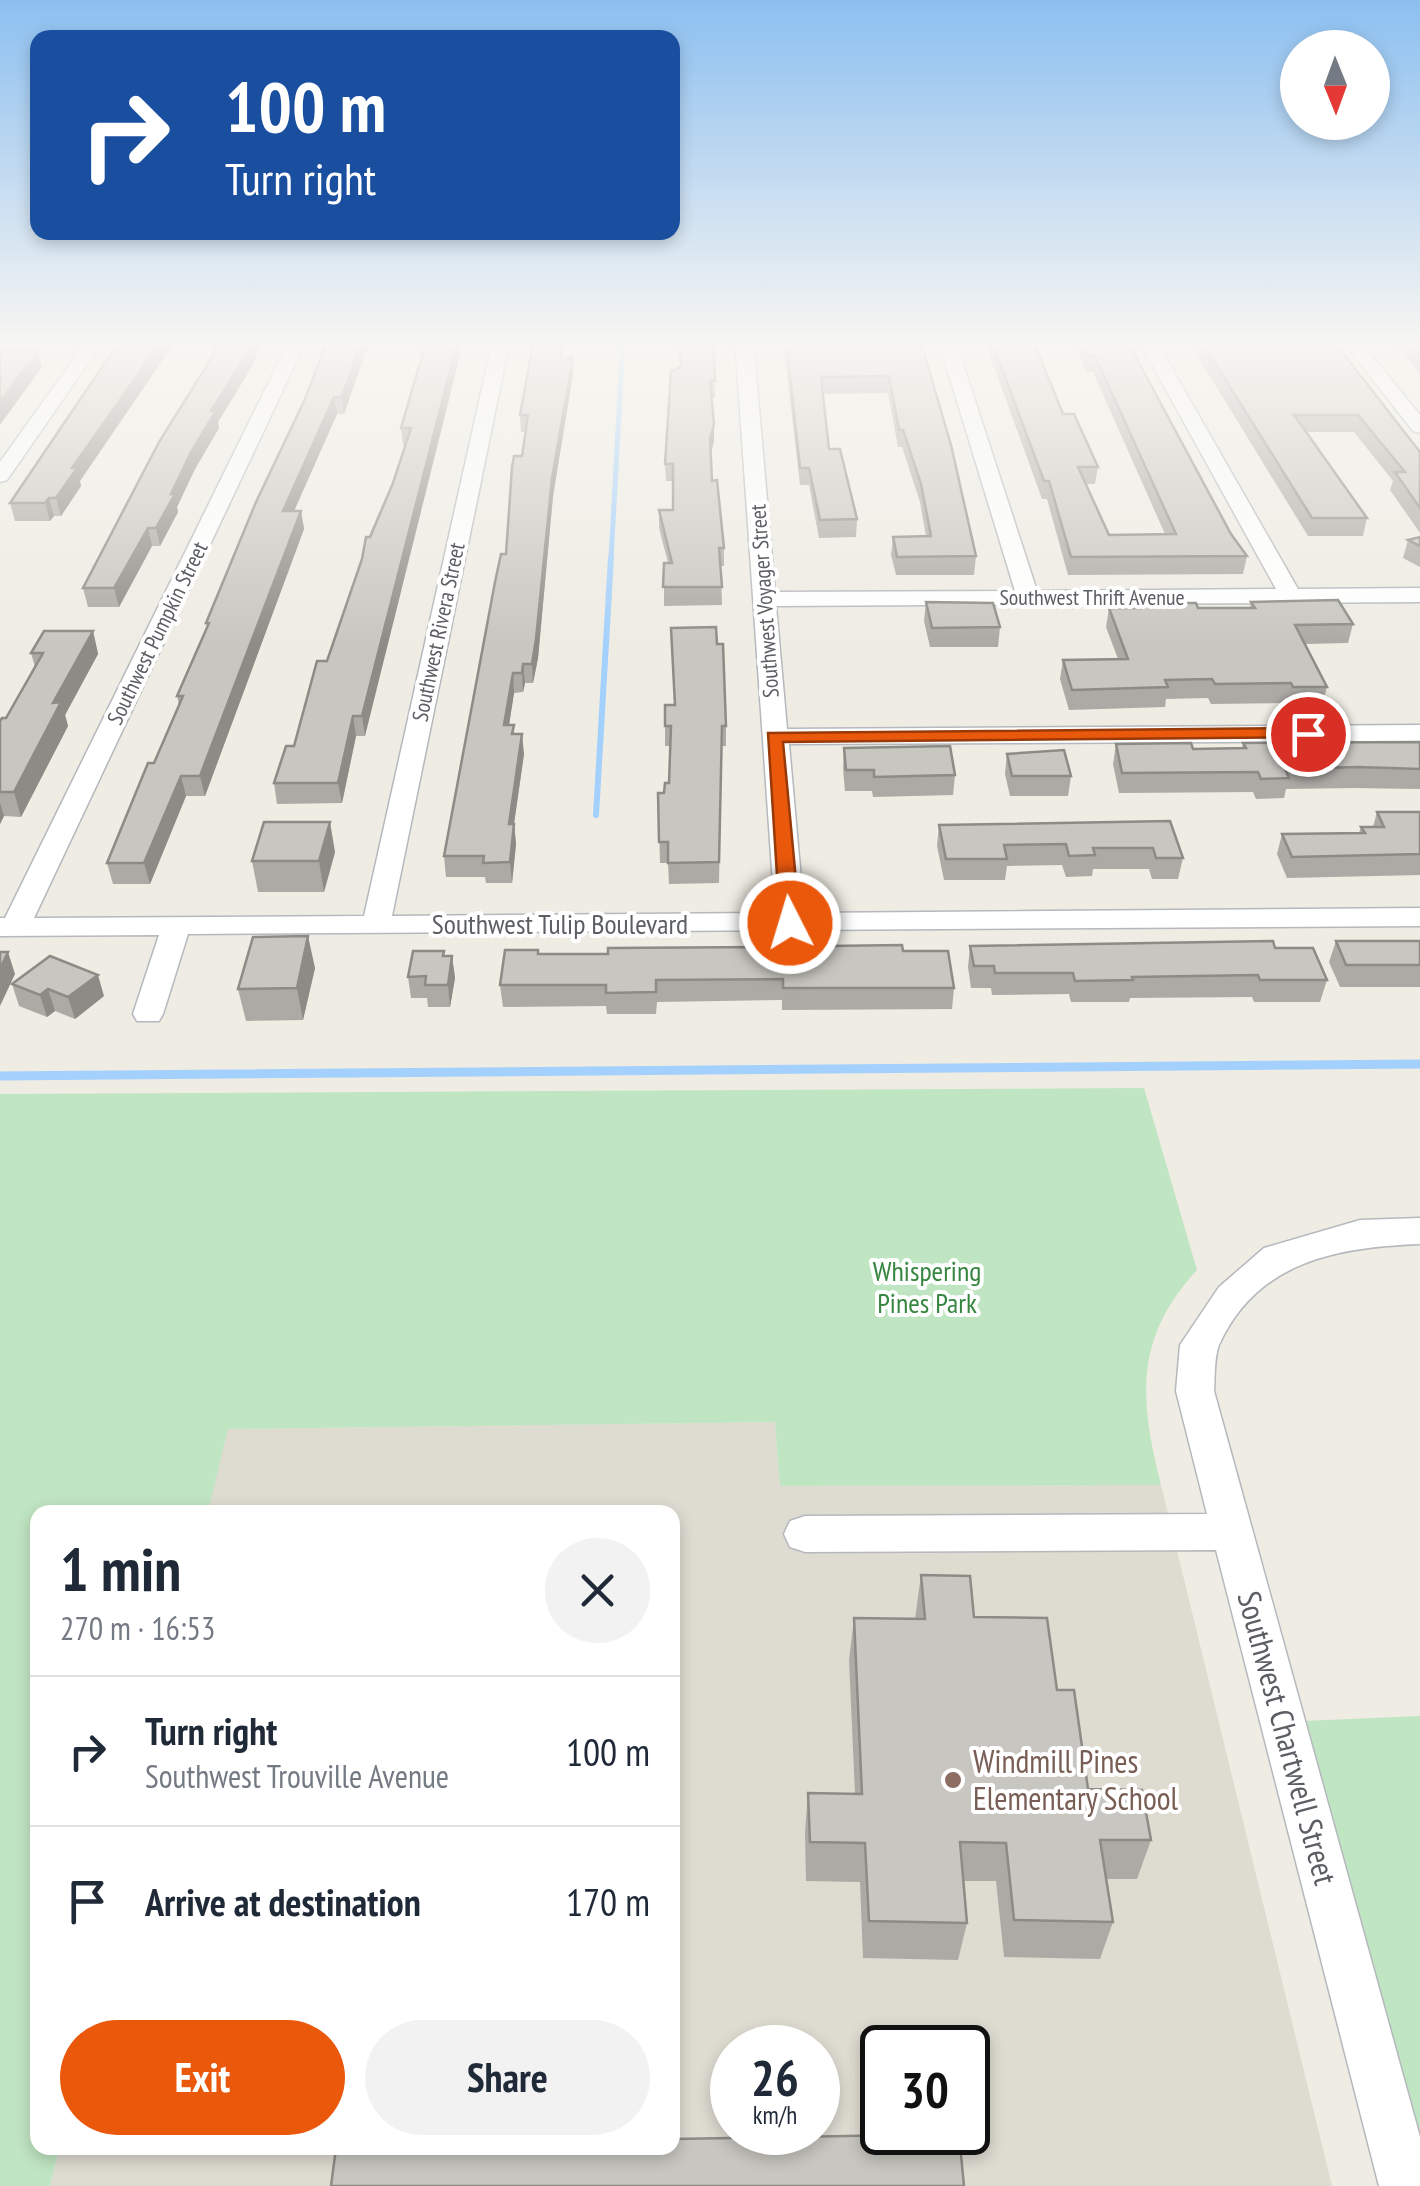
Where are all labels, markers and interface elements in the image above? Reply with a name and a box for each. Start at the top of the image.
north arrow [1280,30,1390,140]
map controls [1280,30,1390,140]
text: 100 m [225,61,386,151]
icon: right [60,70,190,200]
text: Turn right [225,149,376,207]
street label: Southwest Voyager Street [743,503,785,699]
street label: Southwest Pumpkin Street [101,537,213,729]
street label: Southwest Rivera Street [405,540,471,724]
street label: Southwest Thrift Avenue [999,583,1185,611]
pin [1266,692,1351,777]
icon: arrive [1281,707,1336,762]
position arrow [738,871,842,975]
street label: Southwest Tulip Boulevard [432,905,688,942]
park label: Whispering Pines Park [873,1252,981,1321]
text: 1 min [60,1530,181,1608]
button: close [545,1538,650,1643]
street label: Southwest Chartwell Street [1229,1586,1347,1889]
text: 270 m · 16:53 [60,1607,215,1649]
text: Turn right [145,1706,277,1755]
icon: right [60,1724,115,1779]
text: 100 m [566,1727,650,1776]
place label: Windmill Pines Elementary School [973,1740,1179,1819]
text: Southwest Trouville Avenue [145,1755,449,1797]
marker: Windmill Pines Elementary School [942,1769,964,1791]
icon: arrive [60,1874,115,1929]
text: Arrive at destination [145,1877,421,1926]
text: 170 m [566,1877,650,1926]
button: Exit [60,2020,345,2135]
button: Share [365,2020,650,2135]
speed limit sign: 30 [860,2025,990,2155]
text: 26 [751,2045,799,2110]
text: km/h [753,2099,797,2131]

